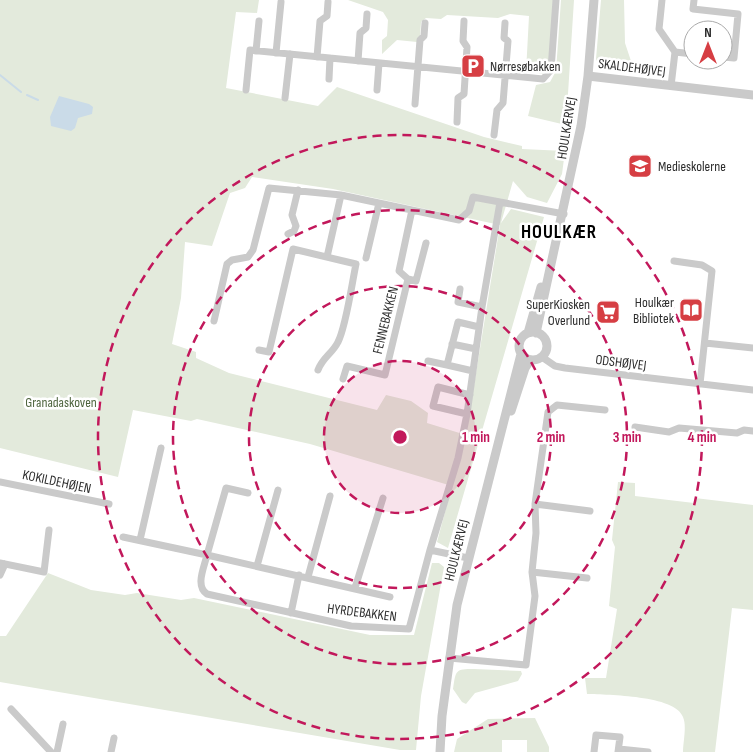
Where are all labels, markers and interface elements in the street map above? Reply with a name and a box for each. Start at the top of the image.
north arrow [683,20,733,70]
text: N [704,24,712,41]
parking icon: Nørresøbakken [460,53,486,79]
street label: SKALDEHØJVEJ [597,55,667,80]
place label: Nørresøbakken [490,58,561,75]
street label: HOULKÆRVEJ [553,96,580,160]
school or university icon: Medieskolerne [627,153,653,179]
place label: Medieskolerne [658,158,726,175]
district label: HOULKÆR [521,221,597,244]
street label: FENNEBAKKEN [369,285,402,356]
place label: Houlkær Bibliotek [633,294,675,327]
place label: SuperKiosken Overlund [526,296,590,329]
library icon: Houlkær Bibliotek [678,297,704,323]
supermarket icon: SuperKiosken Overlund [595,299,621,325]
street label: ODSHØJVEJ [594,351,647,374]
park label: Granadaskoven [25,394,97,411]
centre of rings [391,428,409,446]
text: 1 min [462,428,490,447]
text: 2 min [537,428,565,447]
text: 3 min [613,428,641,447]
text: 4 min [688,428,716,447]
street label: KOKILDEHØJEN [21,466,93,497]
street label: HOULKÆRVEJ [441,518,472,583]
street label: HYRDEBAKKEN [326,600,398,625]

